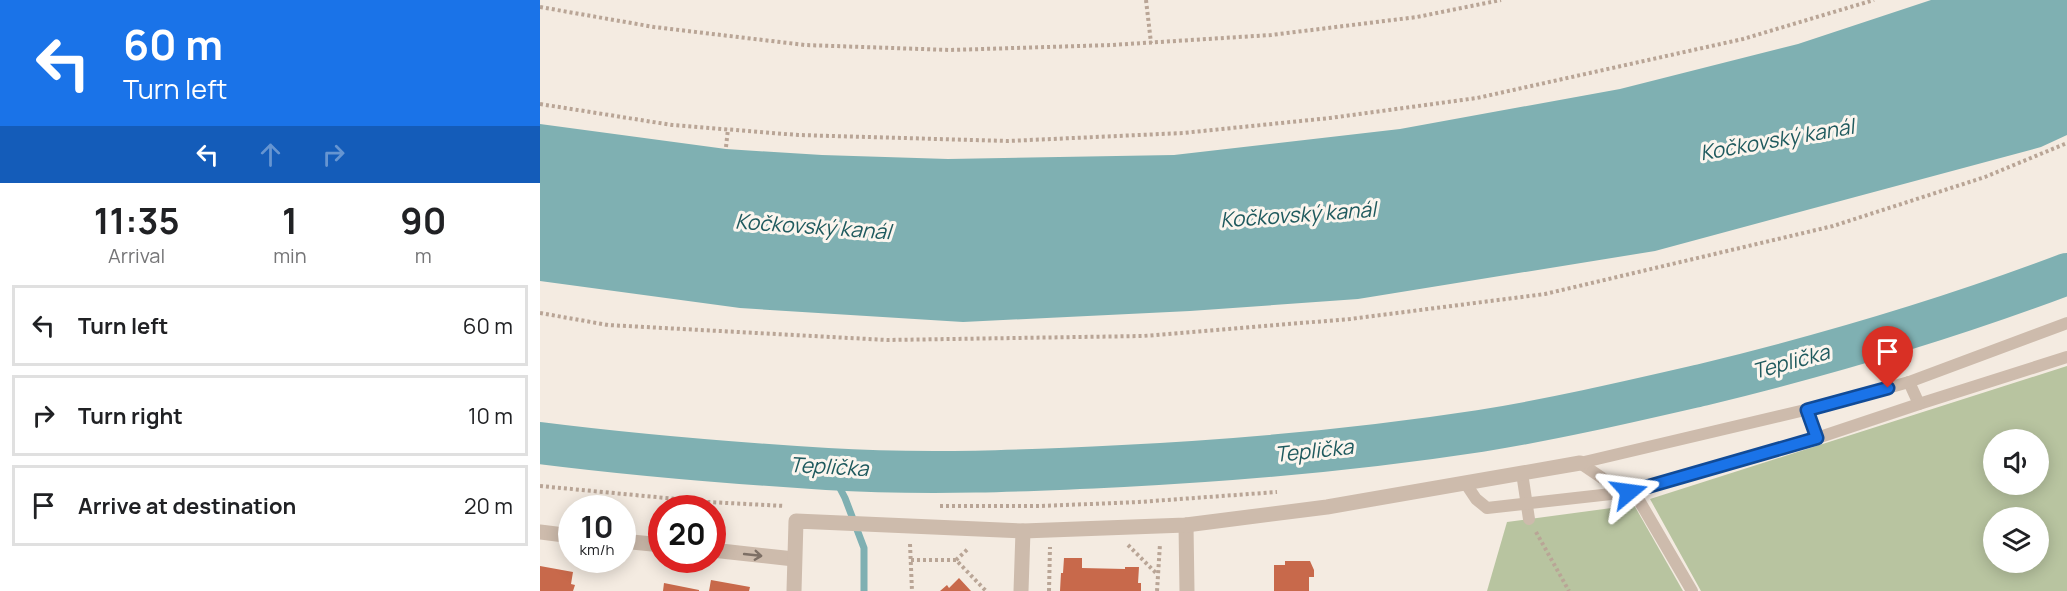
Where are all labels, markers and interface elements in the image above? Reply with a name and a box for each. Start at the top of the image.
text: 60 m [123,15,223,73]
icon: left [24,24,102,102]
text: Turn left [123,70,227,107]
water label: Kočkovský kanál [1698,111,1859,166]
icon: left [191,138,224,171]
icon: ahead [254,138,287,171]
icon: right [317,138,350,171]
water label: Kočkovský kanál [1219,194,1380,233]
text: 11:35 [94,196,180,245]
text: 1 [282,196,298,245]
text: 90 [400,196,446,245]
water label: Kočkovský kanál [734,207,895,246]
text: Arrival [108,242,165,269]
text: min [273,242,307,269]
text: m [415,242,432,269]
icon: left [27,309,60,342]
text: Turn left [78,311,168,341]
text: 60 m [463,311,513,341]
pin [1862,326,1913,388]
icon: arrive [1871,335,1904,368]
water label: Teplička [1749,337,1834,385]
icon: right [27,399,60,432]
text: Turn right [78,401,183,431]
text: 10 m [468,401,513,431]
map controls [1983,429,2049,573]
button: sound [1983,429,2049,495]
water label: Teplička [1273,432,1356,468]
water label: Teplička [789,450,870,482]
position arrow [1597,460,1661,524]
icon: arrive [27,489,60,522]
text: Arrive at destination [78,491,296,521]
text: 20 m [464,491,513,521]
speed limit sign: 20 [648,495,726,573]
text: 10 [581,506,613,547]
button: layers [1983,507,2049,573]
text: km/h [580,539,614,560]
one-way arrow [743,550,763,561]

